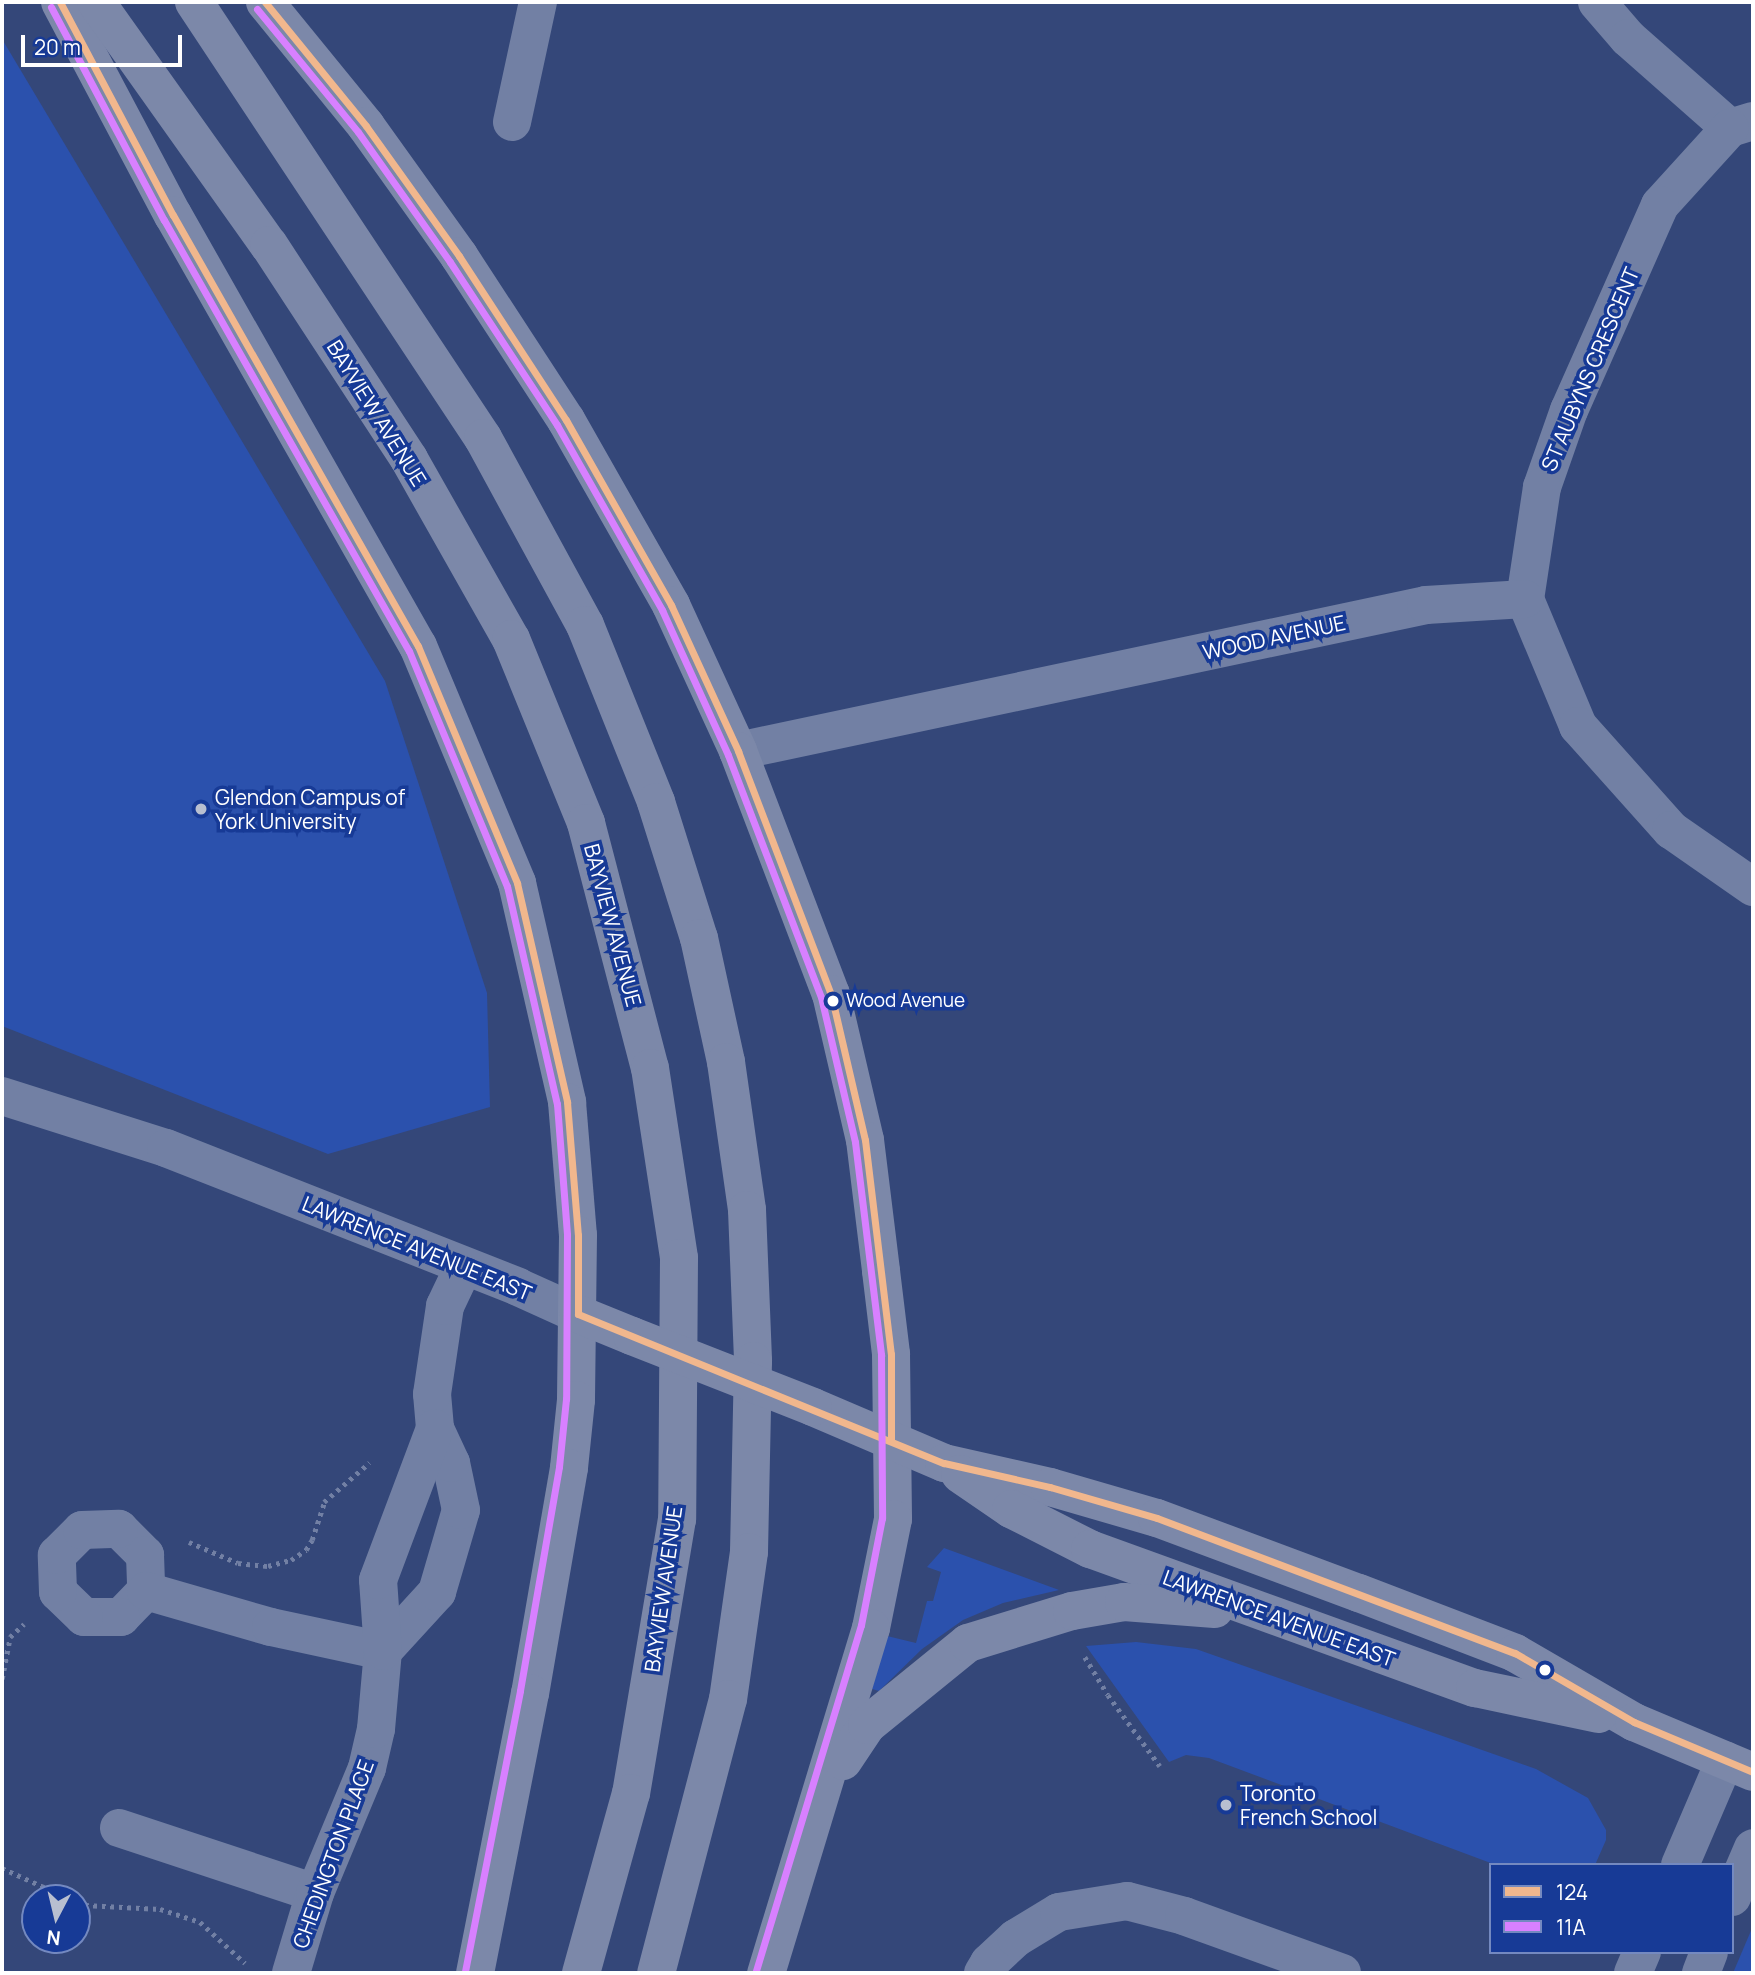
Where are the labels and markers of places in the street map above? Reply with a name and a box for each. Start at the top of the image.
place label: Glendon Campus of York University [215,784,405,834]
marker: Glendon Campus of York University [193,801,209,817]
place label: Wood Avenue [846,990,965,1012]
marker: Wood Avenue [826,994,840,1008]
unlabelled marker [1538,1663,1552,1677]
place label: Toronto French School [1240,1780,1377,1830]
marker: Toronto French School [1218,1797,1234,1813]

